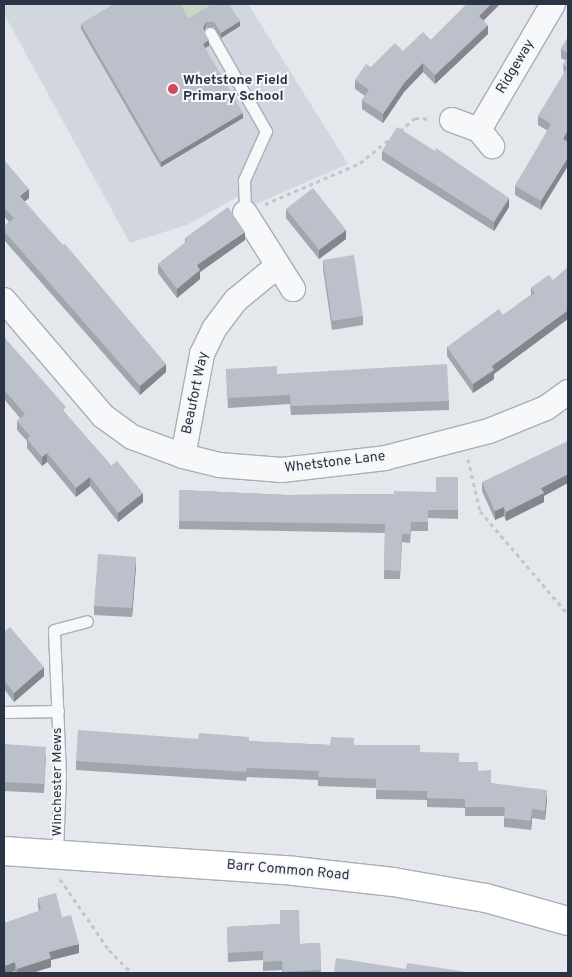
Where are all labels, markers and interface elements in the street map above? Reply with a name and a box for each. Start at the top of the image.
street label: Ridgeway [493,37,539,97]
place label: Whetstone Field Primary School [183,73,288,105]
marker: Whetstone Field Primary School [167,83,179,95]
street label: Beaufort Way [179,350,213,436]
street label: Whetstone Lane [284,448,386,478]
street label: Winchester Mews [50,727,66,837]
street label: Barr Common Road [226,857,350,885]

